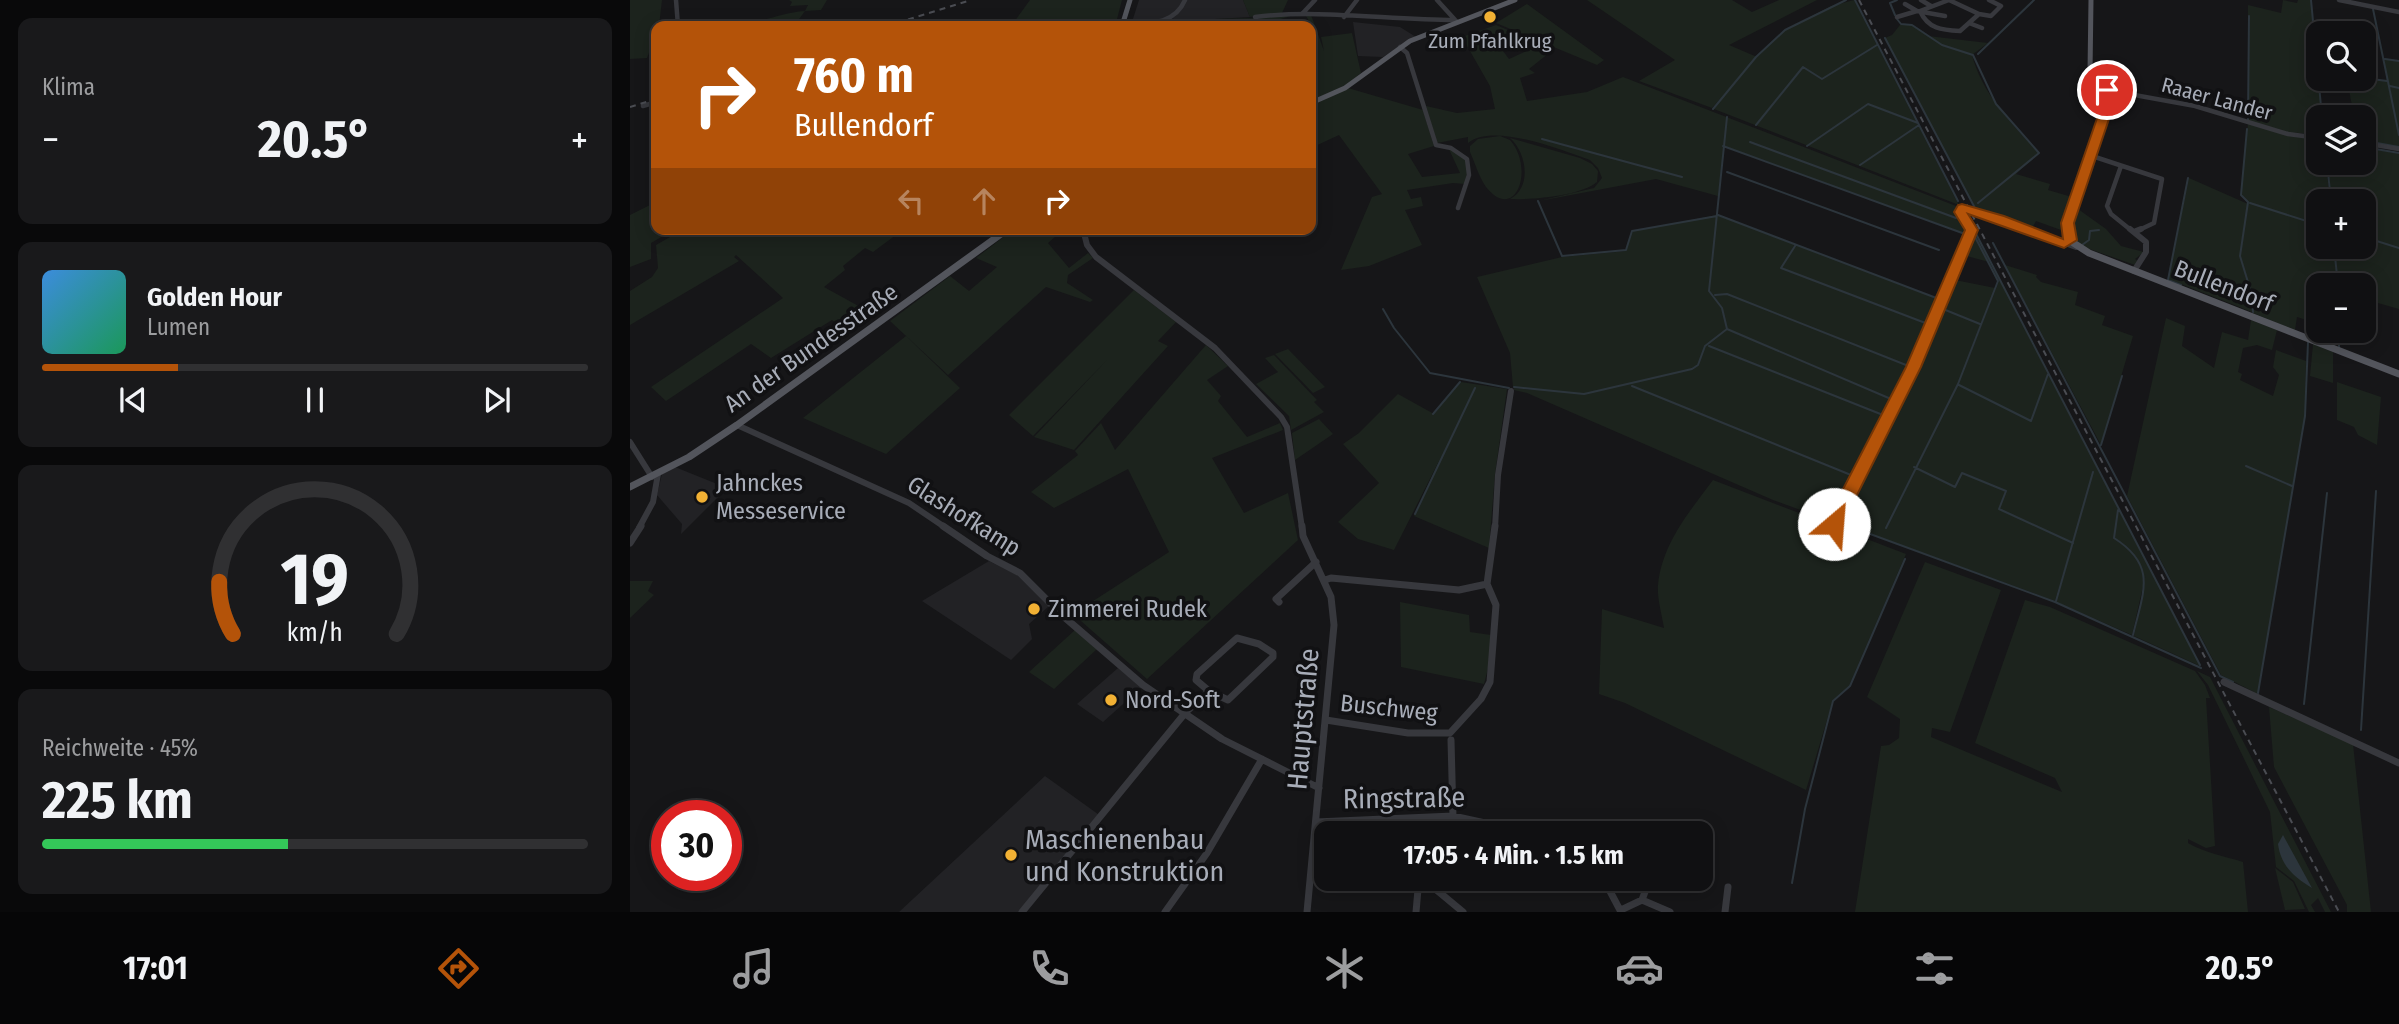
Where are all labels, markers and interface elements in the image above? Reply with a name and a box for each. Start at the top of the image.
marker: Zum Pfahlkrug [1482,9,1498,25]
map controls [2306,21,2376,343]
button: search [2306,21,2376,91]
place label: Zum Pfahlkrug [1428,28,1552,54]
text: 760 m [794,46,914,105]
icon: right [679,49,770,140]
pin [2077,60,2137,120]
icon: arrive [2088,71,2126,109]
street label: Raaer Lander [2159,72,2276,126]
text: Klima [42,73,95,101]
button: layers [2306,105,2376,175]
text: Bullendorf [794,106,933,144]
text: 20.5° [258,108,372,171]
text: − [42,117,59,163]
text: + [571,117,588,163]
icon: left [892,182,930,220]
icon: ahead [965,182,1003,220]
icon: right [1038,182,1076,220]
button: + [2306,189,2376,259]
street label: Bullendorf [2170,254,2279,318]
button: − [2306,273,2376,343]
street label: An der Bundesstraße [719,278,903,418]
text: Golden Hour [147,282,282,313]
text: Lumen [147,313,210,341]
icon: previous [114,381,152,419]
icon: pause [296,381,334,419]
icon: next [478,381,516,419]
place label: Jahnckes Messeservice [716,469,846,525]
street label: Glashofkamp [902,470,1026,562]
position arrow [1797,487,1871,561]
marker: Jahnckes Messeservice [694,489,710,505]
text: 19 [281,536,349,623]
place label: Zimmerei Rudek [1048,595,1208,623]
marker: Zimmerei Rudek [1026,601,1042,617]
text: km/h [287,618,343,648]
street label: Hauptstraße [1280,647,1326,791]
place label: Nord-Soft [1125,686,1221,714]
street label: Buschweg [1339,689,1440,727]
marker: Nord-Soft [1103,692,1119,708]
text: Reichweite · 45% [42,734,198,762]
text: 225 km [42,769,193,832]
street label: Ringstraße [1342,780,1466,816]
speed limit sign: 30 [651,800,742,891]
place label: Maschienenbau und Konstruktion [1025,823,1224,888]
text: 17:05 · 4 Min. · 1.5 km [1403,840,1624,871]
marker: Maschienenbau und Konstruktion [1003,847,1019,863]
icon: directions [434,944,483,993]
icon: music [729,944,778,993]
icon: phone [1025,944,1074,993]
icon: climate [1320,944,1369,993]
icon: car [1615,944,1664,993]
icon: filters [1910,944,1959,993]
text: 17:01 [123,949,188,987]
text: 20.5° [2206,949,2276,987]

